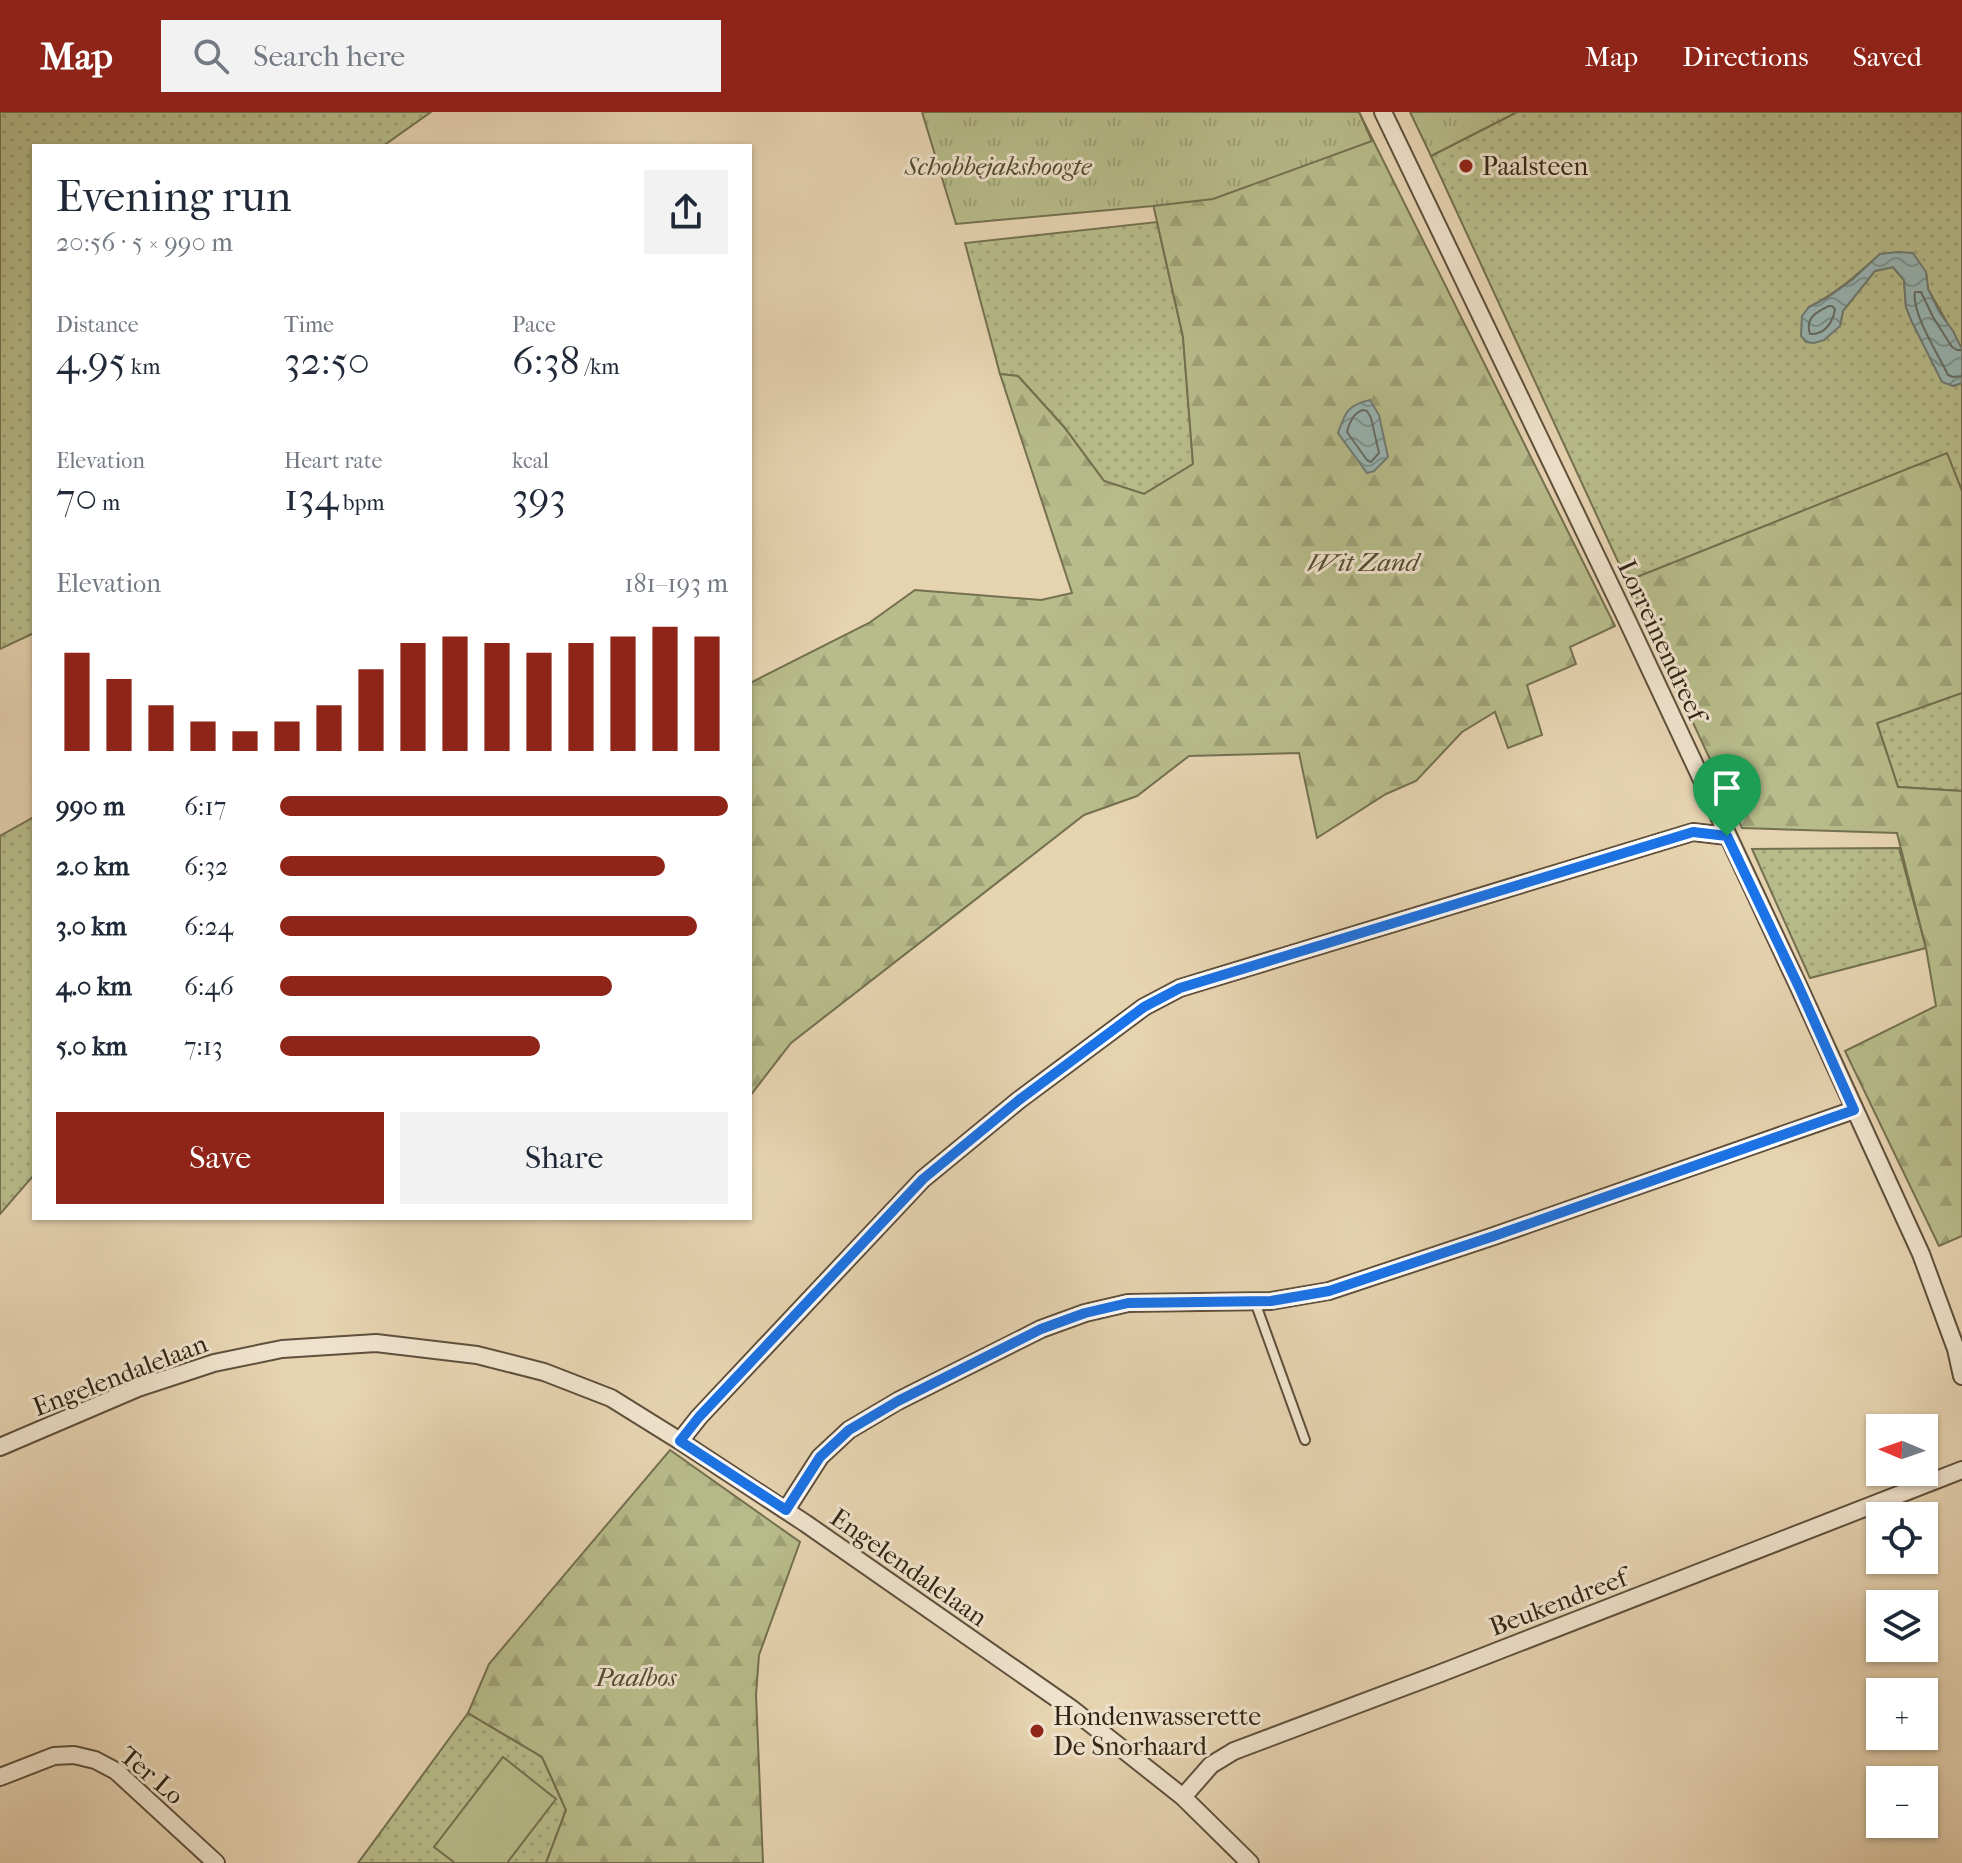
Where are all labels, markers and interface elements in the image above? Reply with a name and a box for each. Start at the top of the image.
search box [161,20,721,92]
text: Map [40,34,113,79]
icon: search [189,34,233,78]
text: Search here [253,39,405,74]
text: Map [1585,40,1638,73]
text: Directions [1682,40,1809,73]
text: Saved [1853,40,1922,73]
park label: Schobbejakshoogte [904,151,1093,182]
place label: Paalsteen [1482,151,1588,182]
marker: Paalsteen [1457,157,1475,175]
button: share [644,170,728,254]
text: Evening run [56,171,291,222]
text: 20:56 · 5 × 990 m [56,227,233,258]
text: Distance [56,312,139,338]
text: Time [284,312,334,338]
text: Pace [512,312,556,338]
text: 4.95 [56,338,126,384]
text: 32:50 [284,338,370,384]
text: 6:38 [512,338,580,384]
text: km [126,354,160,380]
text: /km [580,354,620,380]
text: Elevation [56,448,145,474]
text: Heart rate [284,448,383,474]
text: kcal [512,448,549,474]
text: 70 [56,474,97,520]
text: 134 [284,474,338,520]
text: 393 [512,474,566,520]
text: m [97,490,120,516]
text: bpm [338,490,385,516]
park label: Wit Zand [1307,547,1423,578]
street label: Lorreinendreef [1611,555,1715,730]
text: Elevation [56,568,161,599]
text: 181–193 m [624,568,728,599]
pin [1693,754,1761,836]
icon: arrive [1705,766,1749,810]
text: 990 m [56,791,125,822]
text: 6:17 [184,791,226,822]
text: 2.0 km [56,851,129,882]
text: 6:32 [184,851,228,882]
text: 3.0 km [56,911,127,942]
text: 6:24 [184,911,233,942]
text: 4.0 km [56,971,132,1002]
text: 6:46 [184,971,234,1002]
text: 5.0 km [56,1031,127,1062]
text: 7:13 [184,1031,223,1062]
button: Save [56,1112,384,1204]
button: Share [400,1112,728,1204]
street label: Engelendalelaan [28,1328,212,1423]
north arrow [1866,1414,1938,1486]
map controls [1866,1414,1938,1838]
street label: Engelendalelaan [824,1502,993,1633]
button: locate [1866,1502,1938,1574]
street label: Beukendreef [1485,1560,1636,1643]
button: layers [1866,1590,1938,1662]
park label: Paalbos [595,1662,677,1693]
button: + [1866,1678,1938,1750]
place label: Hondenwasserette De Snorhaard [1053,1701,1261,1762]
marker: Hondenwasserette De Snorhaard [1028,1722,1046,1740]
street label: Ter Lo [113,1740,190,1811]
button: − [1866,1766,1938,1838]

